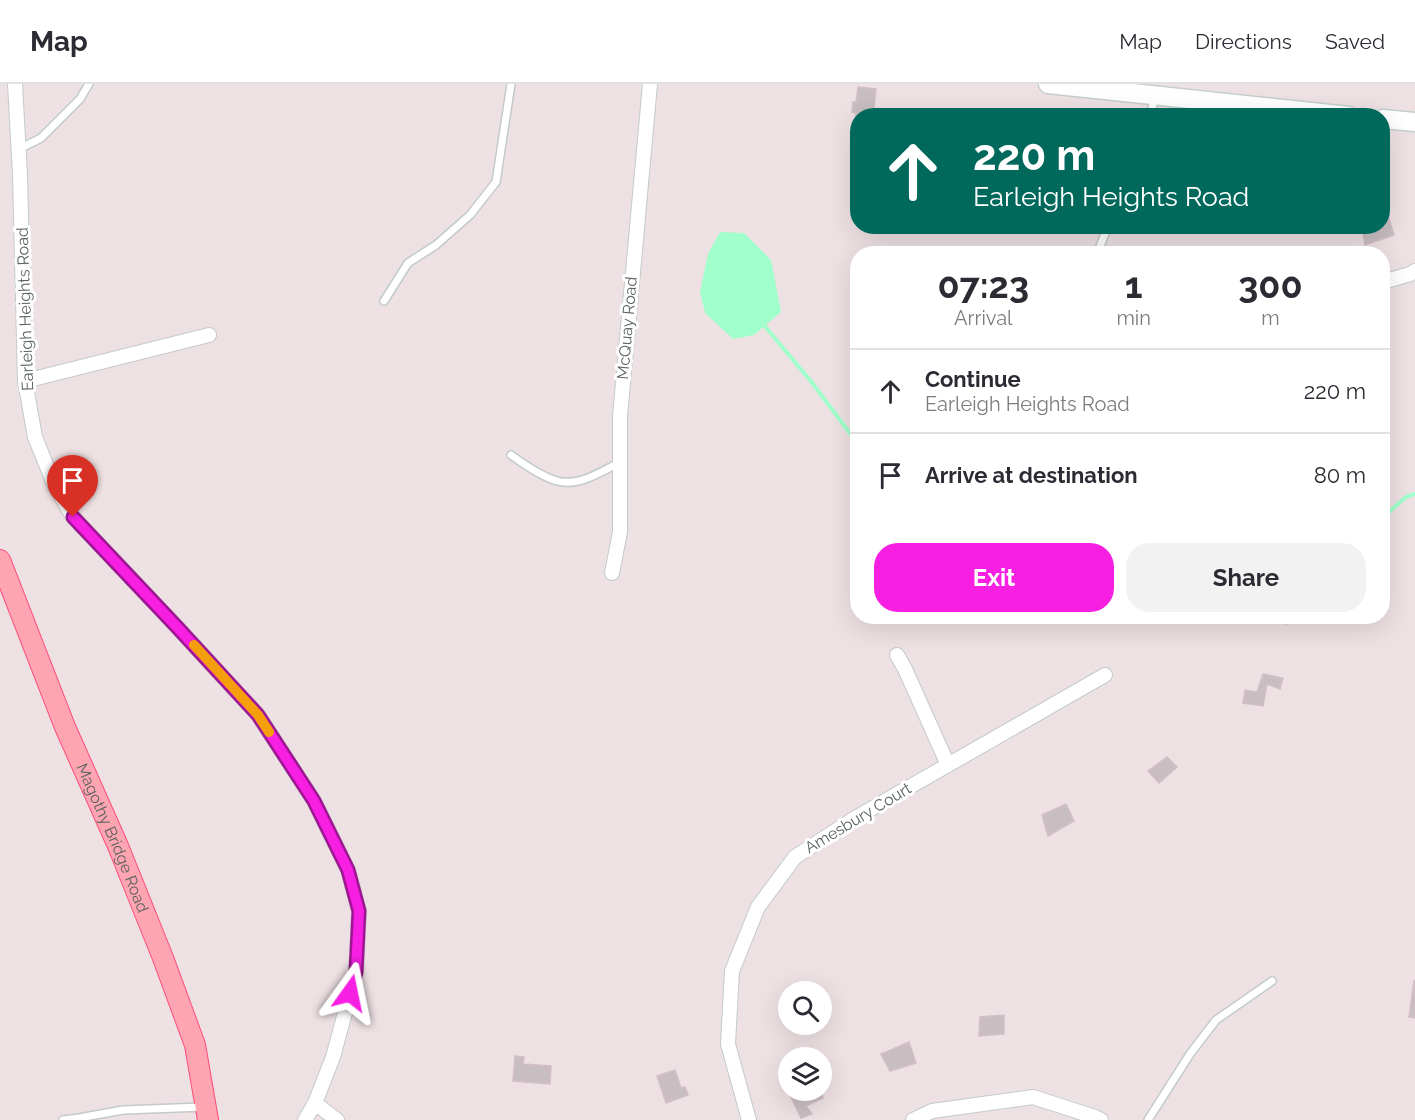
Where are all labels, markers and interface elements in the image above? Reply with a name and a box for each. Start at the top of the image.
text: Map [30,25,88,58]
text: Map [1119,29,1162,54]
text: Directions [1195,29,1292,54]
text: Saved [1325,29,1385,54]
text: 220 m [973,131,1095,180]
icon: ahead [874,132,952,210]
text: Earleigh Heights Road [973,181,1249,212]
street label: Earleigh Heights Road [13,227,37,391]
text: 07:23 [937,264,1029,306]
text: 1 [1125,264,1143,306]
text: 300 [1238,264,1303,306]
street label: McQuay Road [613,276,641,380]
text: Arrival [954,306,1013,330]
text: min [1116,306,1151,330]
text: m [1261,306,1280,330]
text: Continue [925,366,1021,392]
icon: ahead [874,375,907,408]
text: 220 m [1304,378,1366,404]
text: Earleigh Heights Road [925,392,1130,416]
pin [47,455,98,517]
icon: arrive [874,459,907,492]
text: Arrive at destination [925,462,1138,488]
text: 80 m [1314,462,1366,488]
icon: arrive [56,464,89,497]
button: Exit [874,543,1114,612]
button: Share [1126,543,1366,612]
street label: Magothy Bridge Road [73,760,153,915]
street label: Amesbury Court [801,778,915,857]
position arrow [318,961,382,1025]
map controls [778,981,832,1101]
button: search [778,981,832,1035]
button: layers [778,1047,832,1101]

